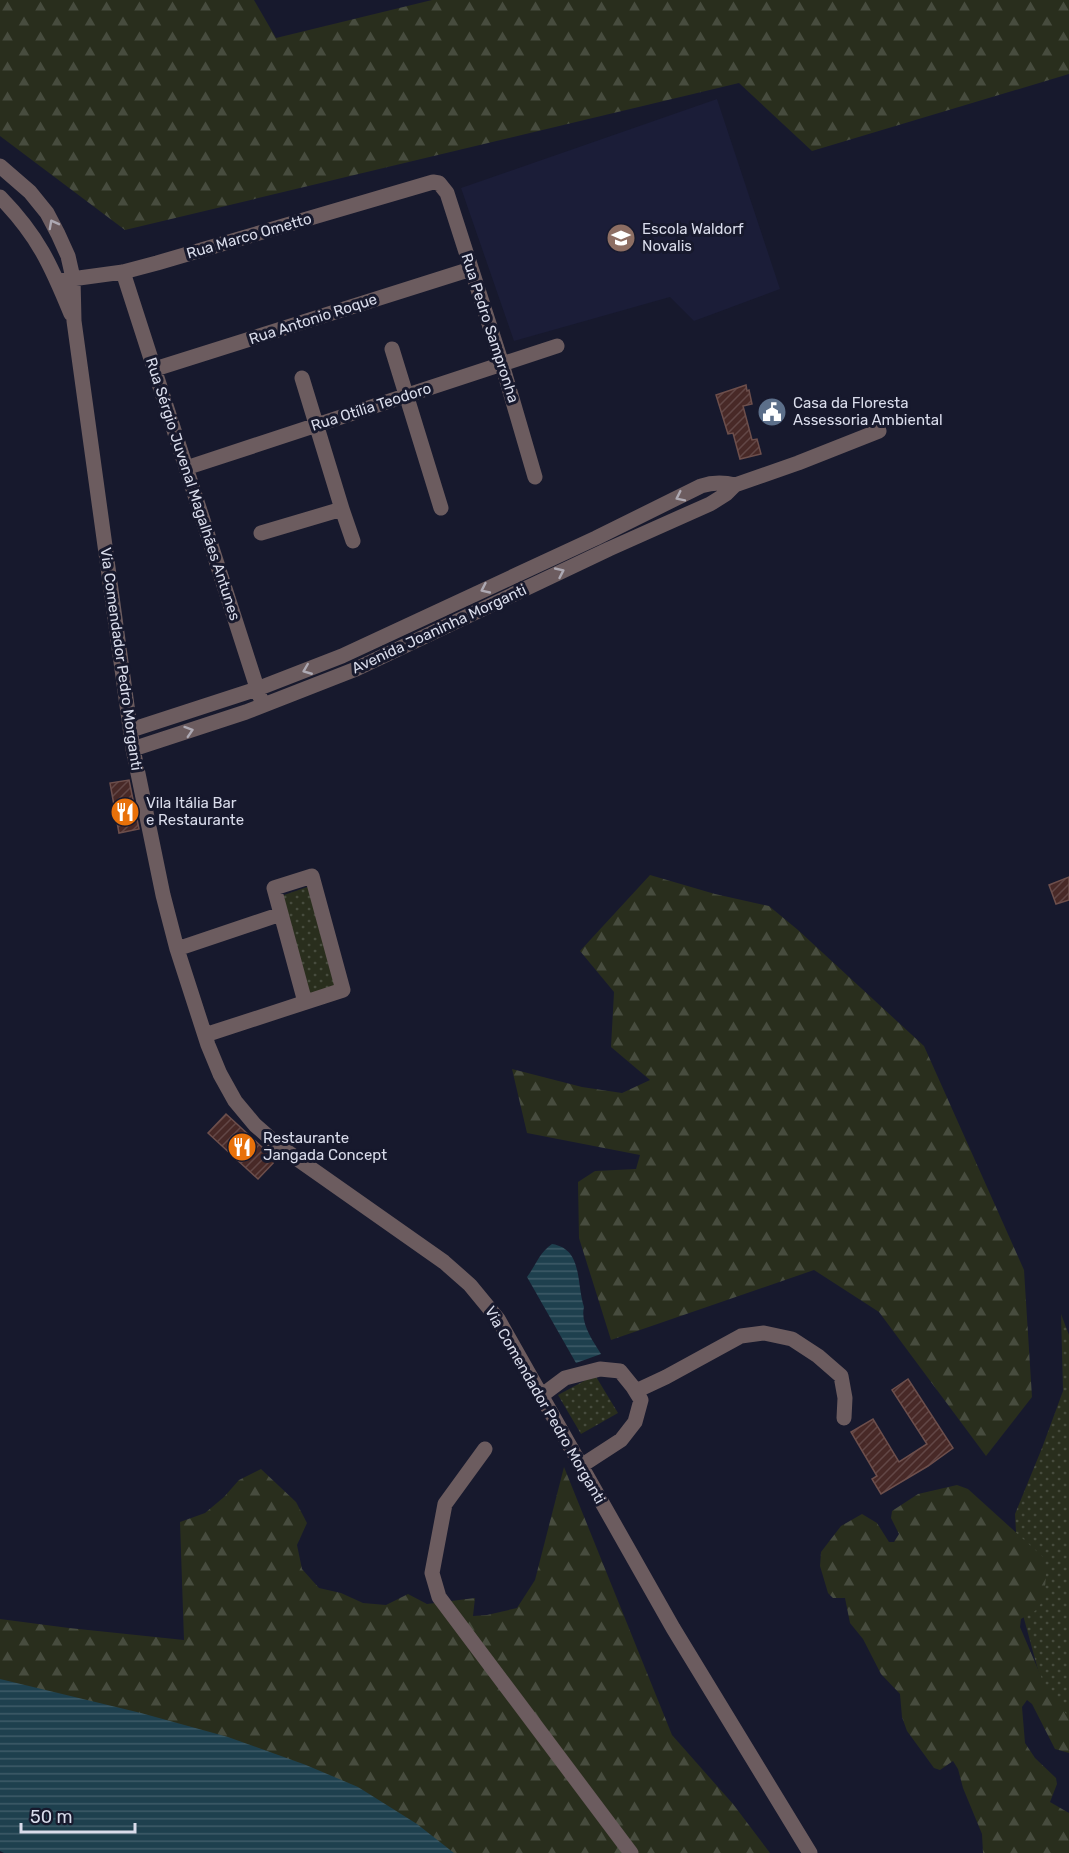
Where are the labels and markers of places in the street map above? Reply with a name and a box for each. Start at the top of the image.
place label: Escola Waldorf Novalis [642,220,744,255]
school or university icon: Escola Waldorf Novalis [605,222,637,254]
place label: Casa da Floresta Assessoria Ambiental [793,394,943,429]
public building icon: Casa da Floresta Assessoria Ambiental [756,396,788,428]
place label: Vila Itália Bar e Restaurante [146,794,244,829]
restaurant icon: Vila Itália Bar e Restaurante [109,796,141,828]
place label: Restaurante Jangada Concept [263,1129,387,1164]
restaurant icon: Restaurante Jangada Concept [226,1131,258,1163]

